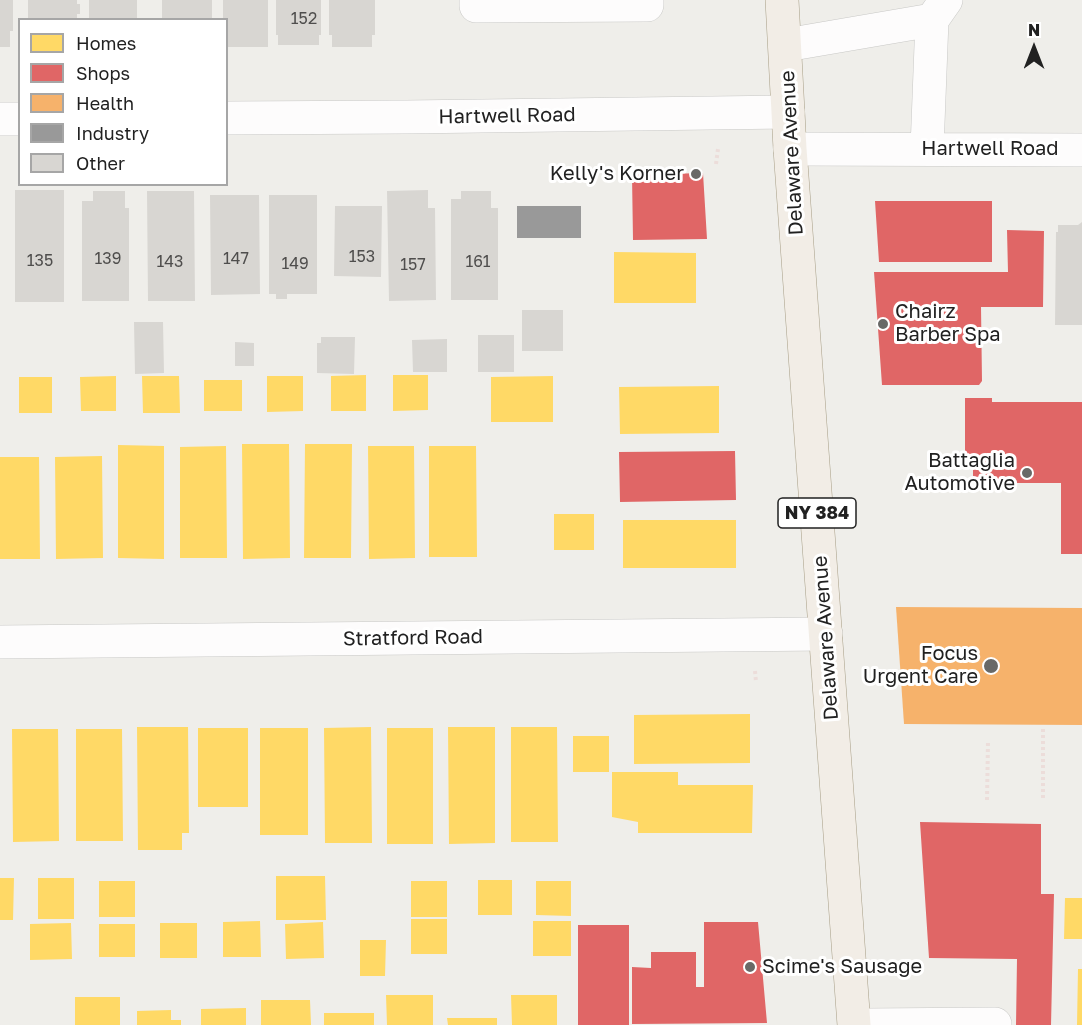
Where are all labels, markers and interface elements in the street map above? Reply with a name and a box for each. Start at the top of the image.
house number: 152 [291,9,317,29]
legend [18,18,228,186]
north arrow [1004,18,1064,78]
text: N [1028,20,1040,40]
text: Homes [76,32,136,54]
text: Shops [76,62,130,84]
street label: Delaware Avenue [776,70,808,236]
text: Health [76,92,134,114]
street label: Hartwell Road [438,103,576,129]
text: Industry [76,122,149,144]
street label: Hartwell Road [921,137,1059,161]
text: Other [76,152,125,174]
place label: Kelly's Korner [550,162,684,186]
marker: Kelly's Korner [689,167,703,181]
house number: 153 [349,247,375,267]
house number: 139 [95,249,121,269]
house number: 147 [223,249,249,269]
house number: 135 [27,251,53,271]
house number: 143 [157,252,183,272]
house number: 161 [465,252,491,272]
house number: 149 [281,254,309,274]
house number: 157 [400,255,426,275]
place label: Chairz Barber Spa [895,300,1001,347]
marker: Chairz Barber Spa [876,317,890,331]
place label: Battaglia Automotive [904,449,1015,496]
marker: Battaglia Automotive [1020,466,1034,480]
road number: NY 384 [778,498,856,528]
street label: Delaware Avenue [808,555,844,721]
street label: Stratford Road [343,625,483,651]
place label: Focus Urgent Care [863,642,978,689]
marker: Focus Urgent Care [982,657,1000,675]
place label: Scime's Sausage [762,955,922,979]
marker: Scime's Sausage [743,960,757,974]

